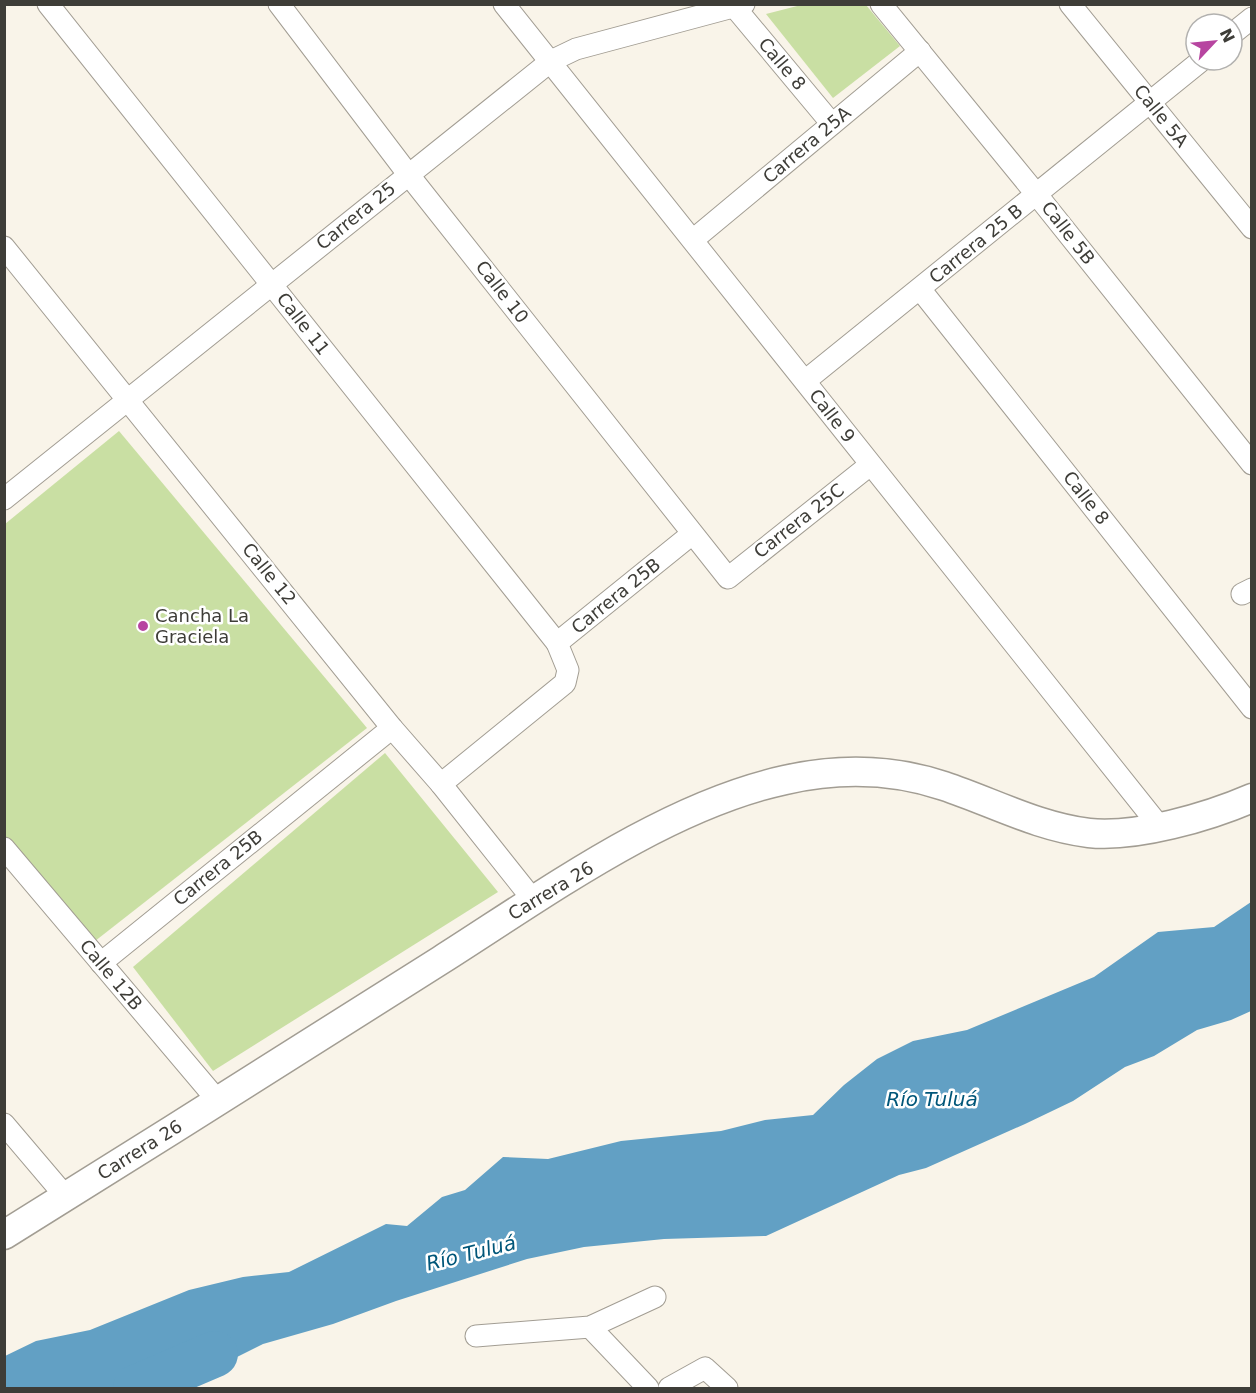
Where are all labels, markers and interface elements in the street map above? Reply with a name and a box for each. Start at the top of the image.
north arrow [1184,12,1244,72]
text: N [1216,25,1239,46]
street label: Calle 8 [754,33,810,94]
street label: Calle 5A [1130,80,1193,152]
street label: Carrera 25A [759,101,855,187]
street label: Carrera 25 [312,177,400,254]
street label: Calle 5B [1037,197,1100,268]
street label: Carrera 25 B [925,200,1027,288]
street label: Calle 10 [472,256,533,327]
street label: Calle 11 [273,288,334,359]
street label: Calle 9 [805,385,860,447]
street label: Calle 8 [1059,467,1114,529]
street label: Carrera 25C [750,479,848,562]
street label: Calle 12 [238,539,301,609]
street label: Carrera 25B [567,553,664,638]
place label: Cancha La Graciela [155,605,249,647]
marker: Cancha La Graciela [136,619,150,633]
street label: Carrera 25B [169,825,266,910]
street label: Carrera 26 [504,857,597,924]
street label: Calle 12B [76,935,147,1014]
water label: Río Tuluá [886,1087,978,1111]
street label: Carrera 26 [94,1115,186,1184]
water label: Río Tuluá [424,1230,518,1276]

